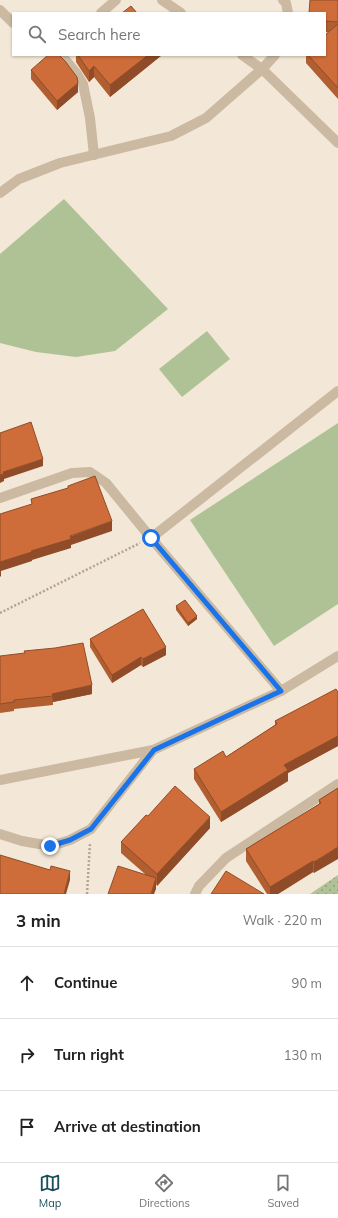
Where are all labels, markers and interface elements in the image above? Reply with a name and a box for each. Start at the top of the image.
search box [12,12,326,56]
icon: search [26,23,48,45]
text: Search here [58,25,140,44]
route start [142,529,160,547]
route end [41,837,59,855]
text: 3 min [16,910,61,931]
text: Walk · 220 m [243,912,322,928]
icon: ahead [16,972,38,994]
text: Continue [54,973,117,992]
text: 90 m [292,975,322,991]
icon: right [16,1044,38,1066]
text: Turn right [54,1045,124,1064]
text: 130 m [284,1047,322,1063]
icon: arrive [16,1116,38,1138]
text: Arrive at destination [54,1117,201,1136]
tab: Map [39,1172,61,1210]
tab: Directions [139,1172,190,1210]
tab: Saved [267,1172,299,1210]

